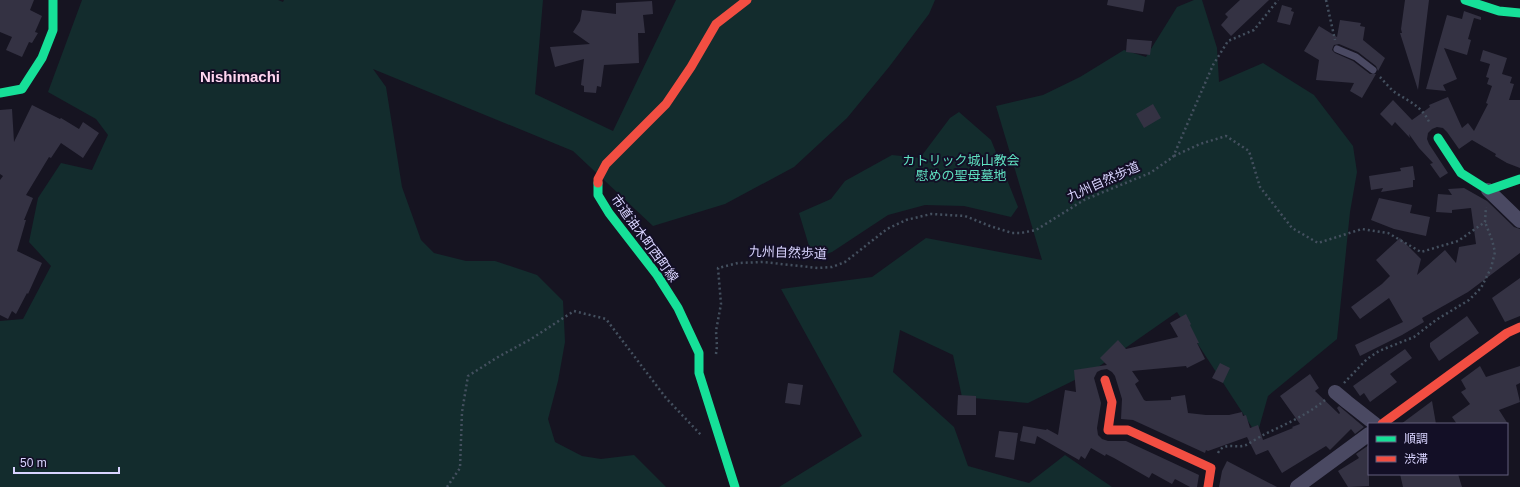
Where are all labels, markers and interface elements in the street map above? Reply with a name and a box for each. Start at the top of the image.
district label: Nishimachi [200,68,280,85]
park label: カトリック城山教会 慰めの聖母墓地 [902,153,1020,183]
street label: 九州自然歩道 [1065,159,1142,204]
street label: 市道油木町西町線 [608,192,681,285]
street label: 九州自然歩道 [749,244,827,261]
legend [1368,423,1508,475]
text: 順調 [1404,432,1428,446]
scale bar [14,449,119,475]
text: 渋滞 [1404,452,1428,466]
text: 50 m [20,456,47,470]

